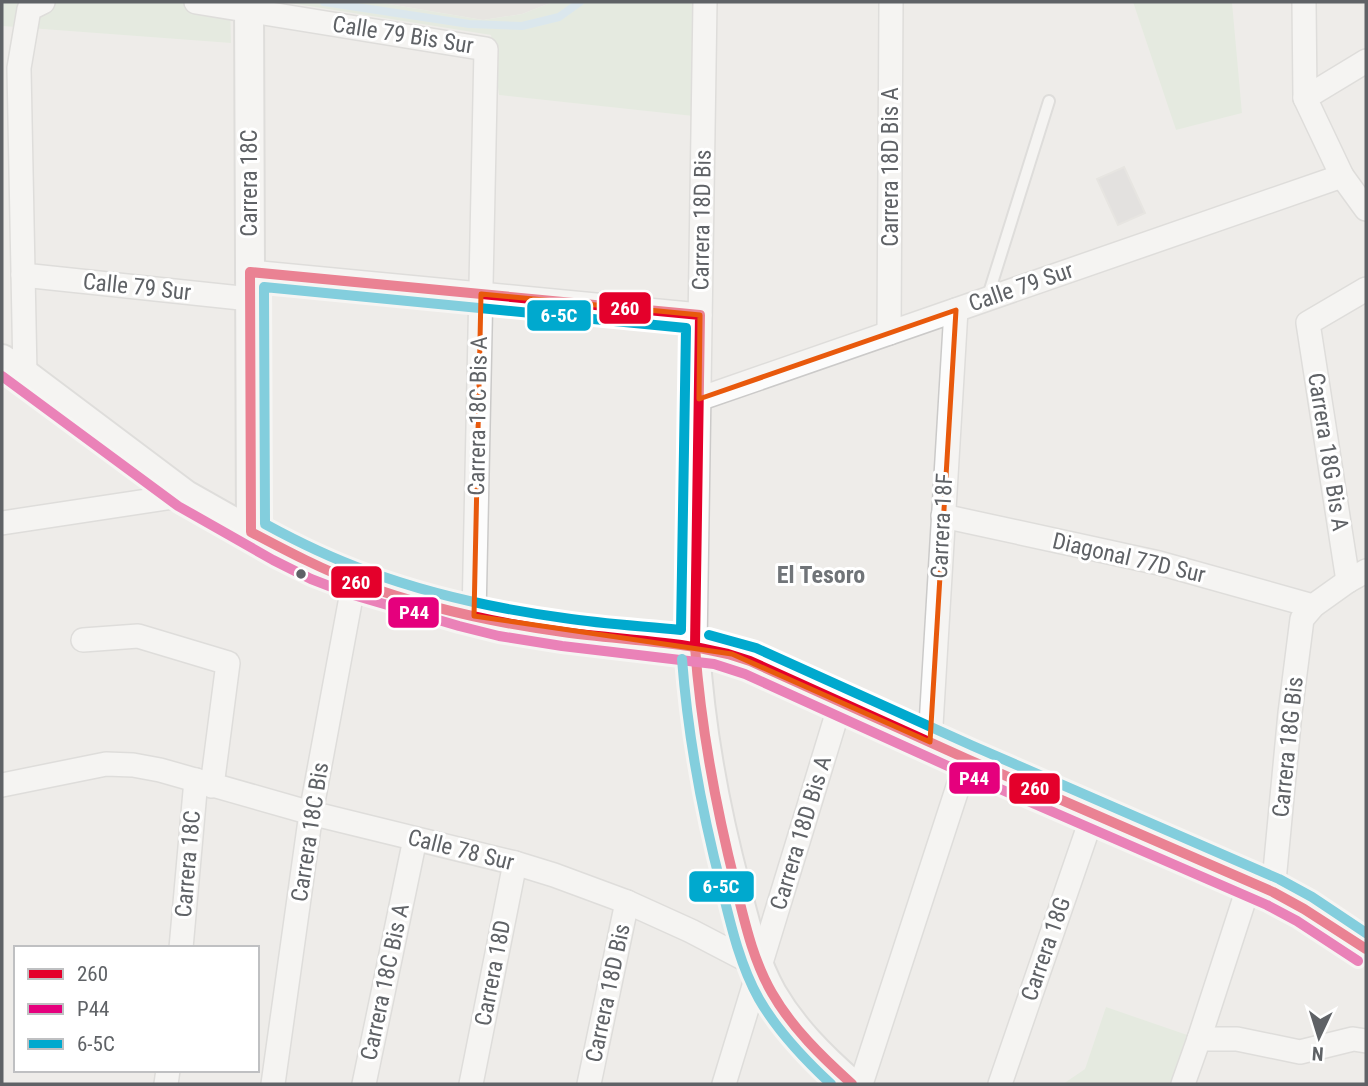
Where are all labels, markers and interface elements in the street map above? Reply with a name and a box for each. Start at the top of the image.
street label: Calle 79 Bis Sur [331,11,475,59]
street label: Carrera 18D Bis A [877,87,904,247]
street label: Carrera 18C [236,129,263,237]
street label: Carrera 18D Bis [687,149,717,291]
street label: Calle 79 Sur [965,257,1077,317]
street label: Calle 79 Sur [82,268,192,306]
line badge: 260 [598,291,652,325]
text: 260 [611,297,639,320]
line badge: 6-5C [526,299,592,332]
text: 6-5C [541,304,578,327]
street label: Carrera 18C Bis A [463,336,493,496]
street label: Carrera 18G Bis A [1302,371,1354,533]
street label: Carrera 18F [926,473,958,579]
street label: Diagonal 77D Sur [1050,527,1208,589]
district label: El Tesoro [777,561,865,589]
line badge: 260 [330,565,383,599]
unlabelled marker [294,567,308,581]
text: 260 [342,571,370,594]
line badge: P44 [387,596,440,629]
text: P44 [399,601,429,624]
street label: Carrera 18G Bis [1267,675,1309,819]
street label: Carrera 18D Bis A [765,753,837,913]
street label: Carrera 18C Bis [286,760,334,904]
line badge: P44 [948,761,1001,795]
text: P44 [959,767,989,790]
line badge: 260 [1008,772,1061,805]
text: 260 [1021,777,1049,800]
street label: Carrera 18C [170,809,206,919]
street label: Calle 78 Sur [405,824,517,876]
line badge: 6-5C [688,870,755,903]
text: 6-5C [703,875,740,898]
street label: Carrera 18G [1016,894,1076,1004]
street label: Carrera 18C Bis A [355,901,415,1063]
street label: Carrera 18D [470,918,516,1028]
street label: Carrera 18D Bis [580,921,636,1065]
legend [14,946,259,1072]
text: 260 [77,962,108,986]
text: P44 [77,997,109,1021]
north arrow [1284,1002,1354,1072]
text: 6-5C [77,1032,115,1056]
text: N [1311,1042,1324,1065]

